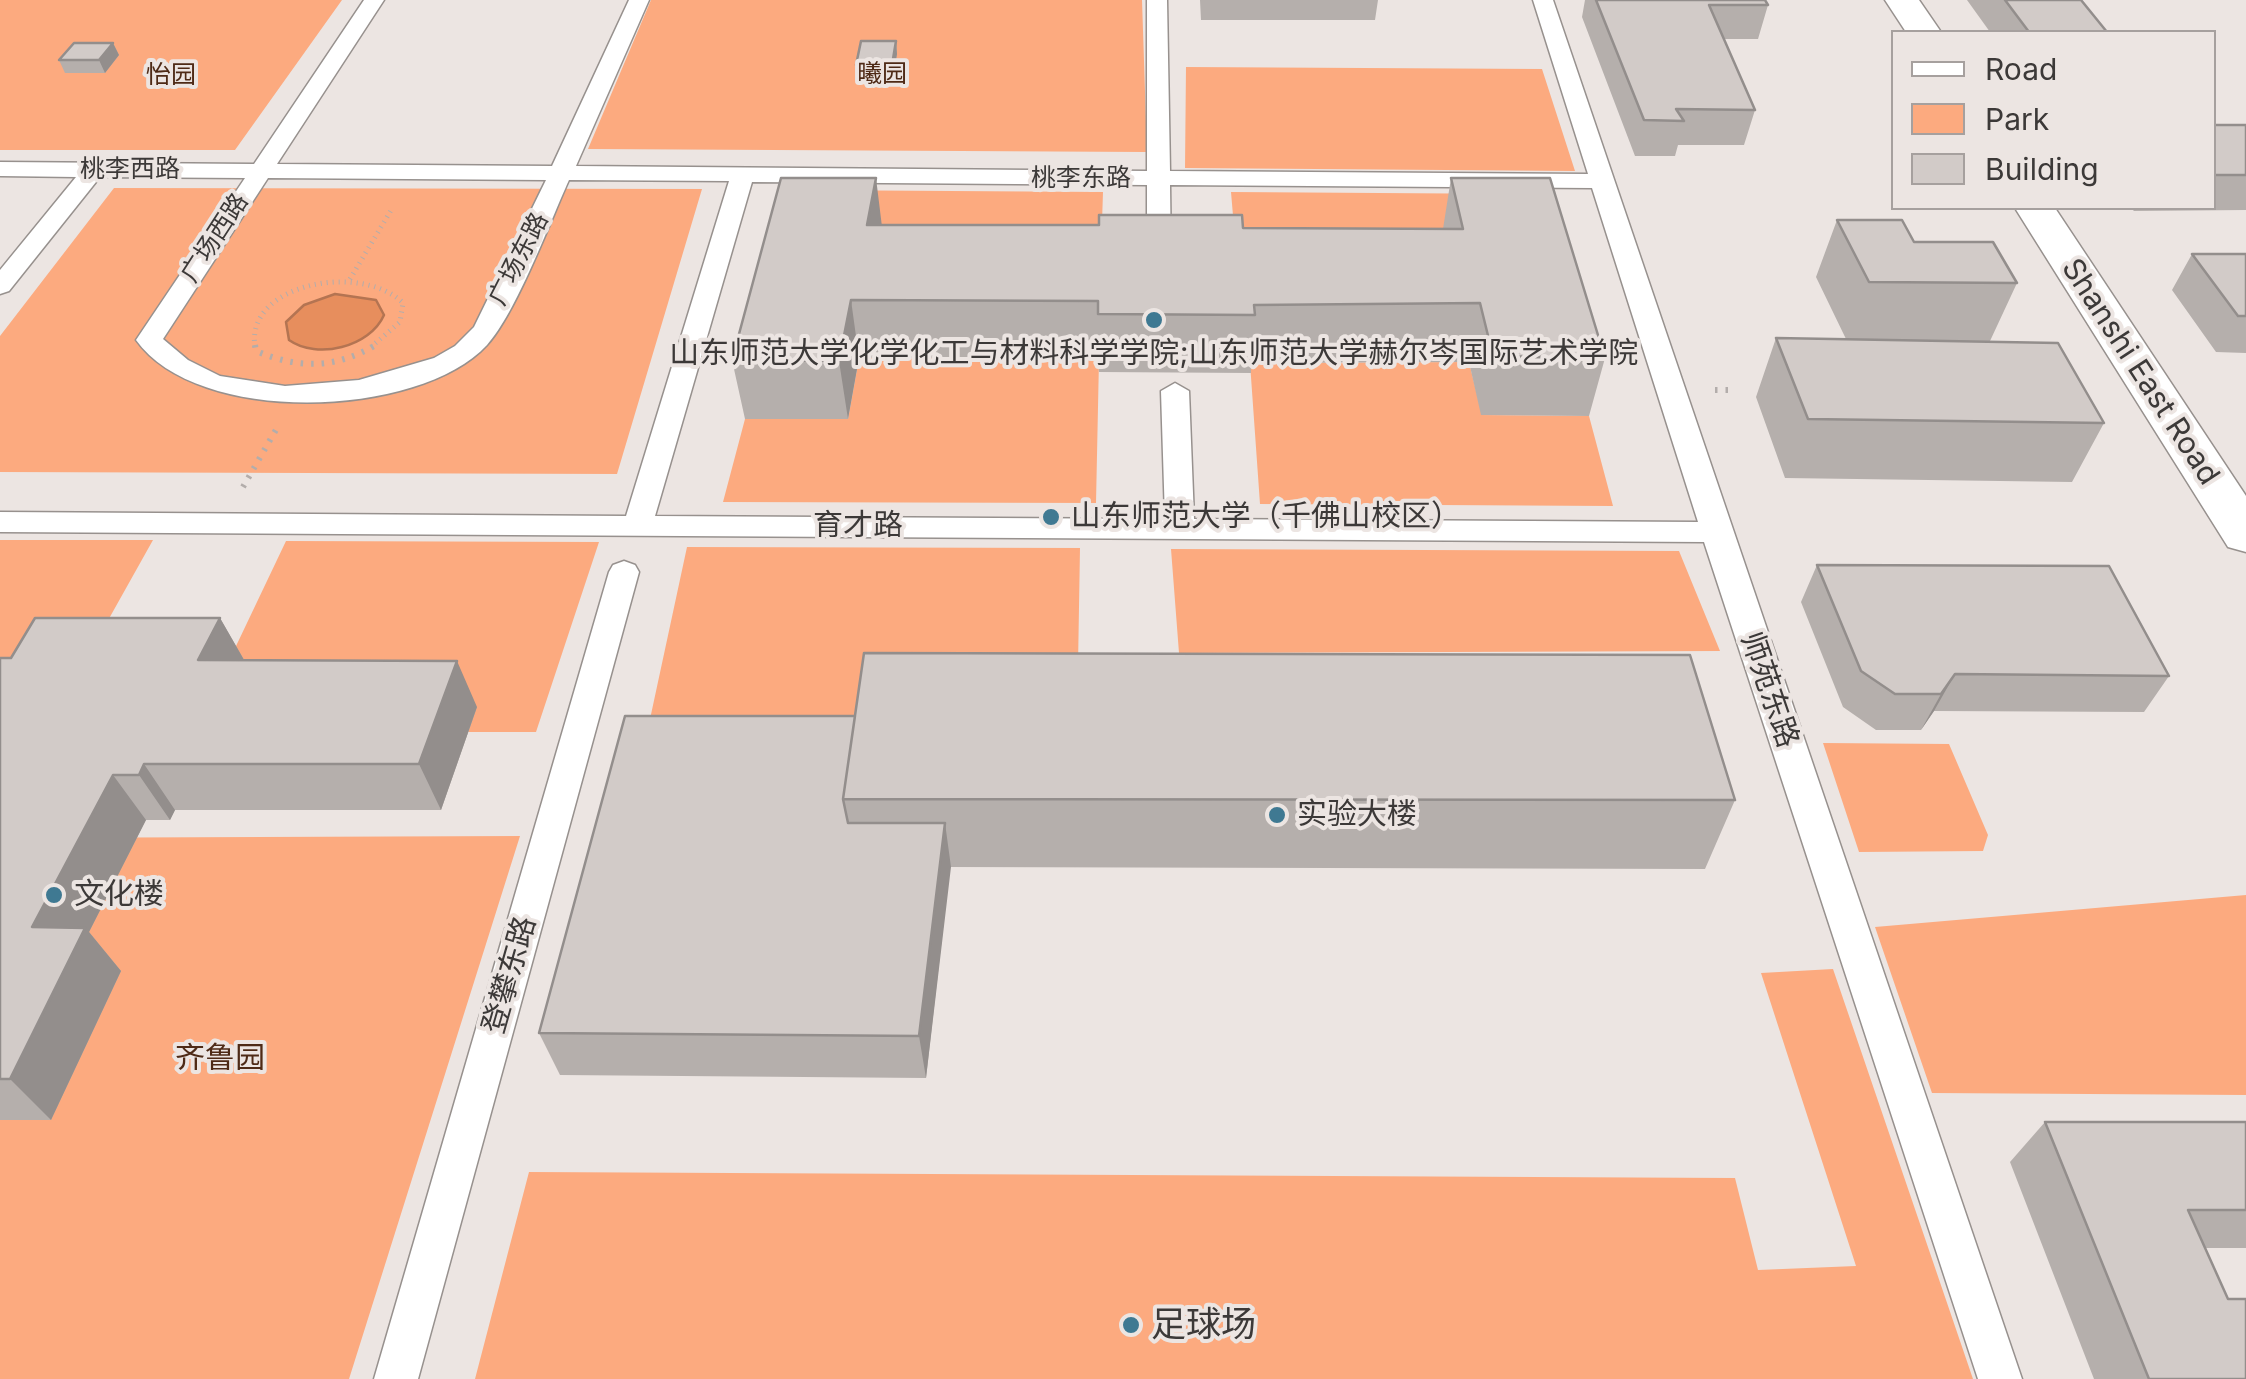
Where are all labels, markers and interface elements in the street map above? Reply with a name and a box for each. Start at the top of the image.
legend [1891,30,2216,210]
text: Road [1985,51,2057,87]
park label: 曦园 [857,59,907,89]
park label: 怡园 [146,60,196,90]
text: Park [1985,101,2049,137]
text: Building [1985,151,2099,187]
street label: 桃李西路 [80,154,180,184]
street label: 桃李东路 [1031,163,1131,193]
street label: 广场西路 [175,188,255,288]
street label: 广场东路 [483,208,555,310]
street label: Shanshi East Road [2054,252,2226,492]
marker: 山东师范大学化学化工与材料科学学院;山东师范大学赫尔岑国际艺术学院 [1143,309,1165,331]
place label: 山东师范大学化学化工与材料科学学院;山东师范大学赫尔岑国际艺术学院 [669,336,1639,372]
place label: 山东师范大学（千佛山校区） [1071,499,1461,535]
marker: 山东师范大学（千佛山校区） [1040,506,1062,528]
street label: 育才路 [813,508,903,544]
street label: 师苑东路 [1732,627,1806,753]
place label: 实验大楼 [1297,797,1417,833]
marker: 实验大楼 [1266,804,1288,826]
place label: 文化楼 [74,877,164,913]
marker: 文化楼 [43,884,65,906]
street label: 登攀东路 [476,912,544,1038]
park label: 齐鲁园 [175,1041,265,1077]
place label: 足球场 [1151,1304,1256,1346]
marker: 足球场 [1120,1314,1142,1336]

